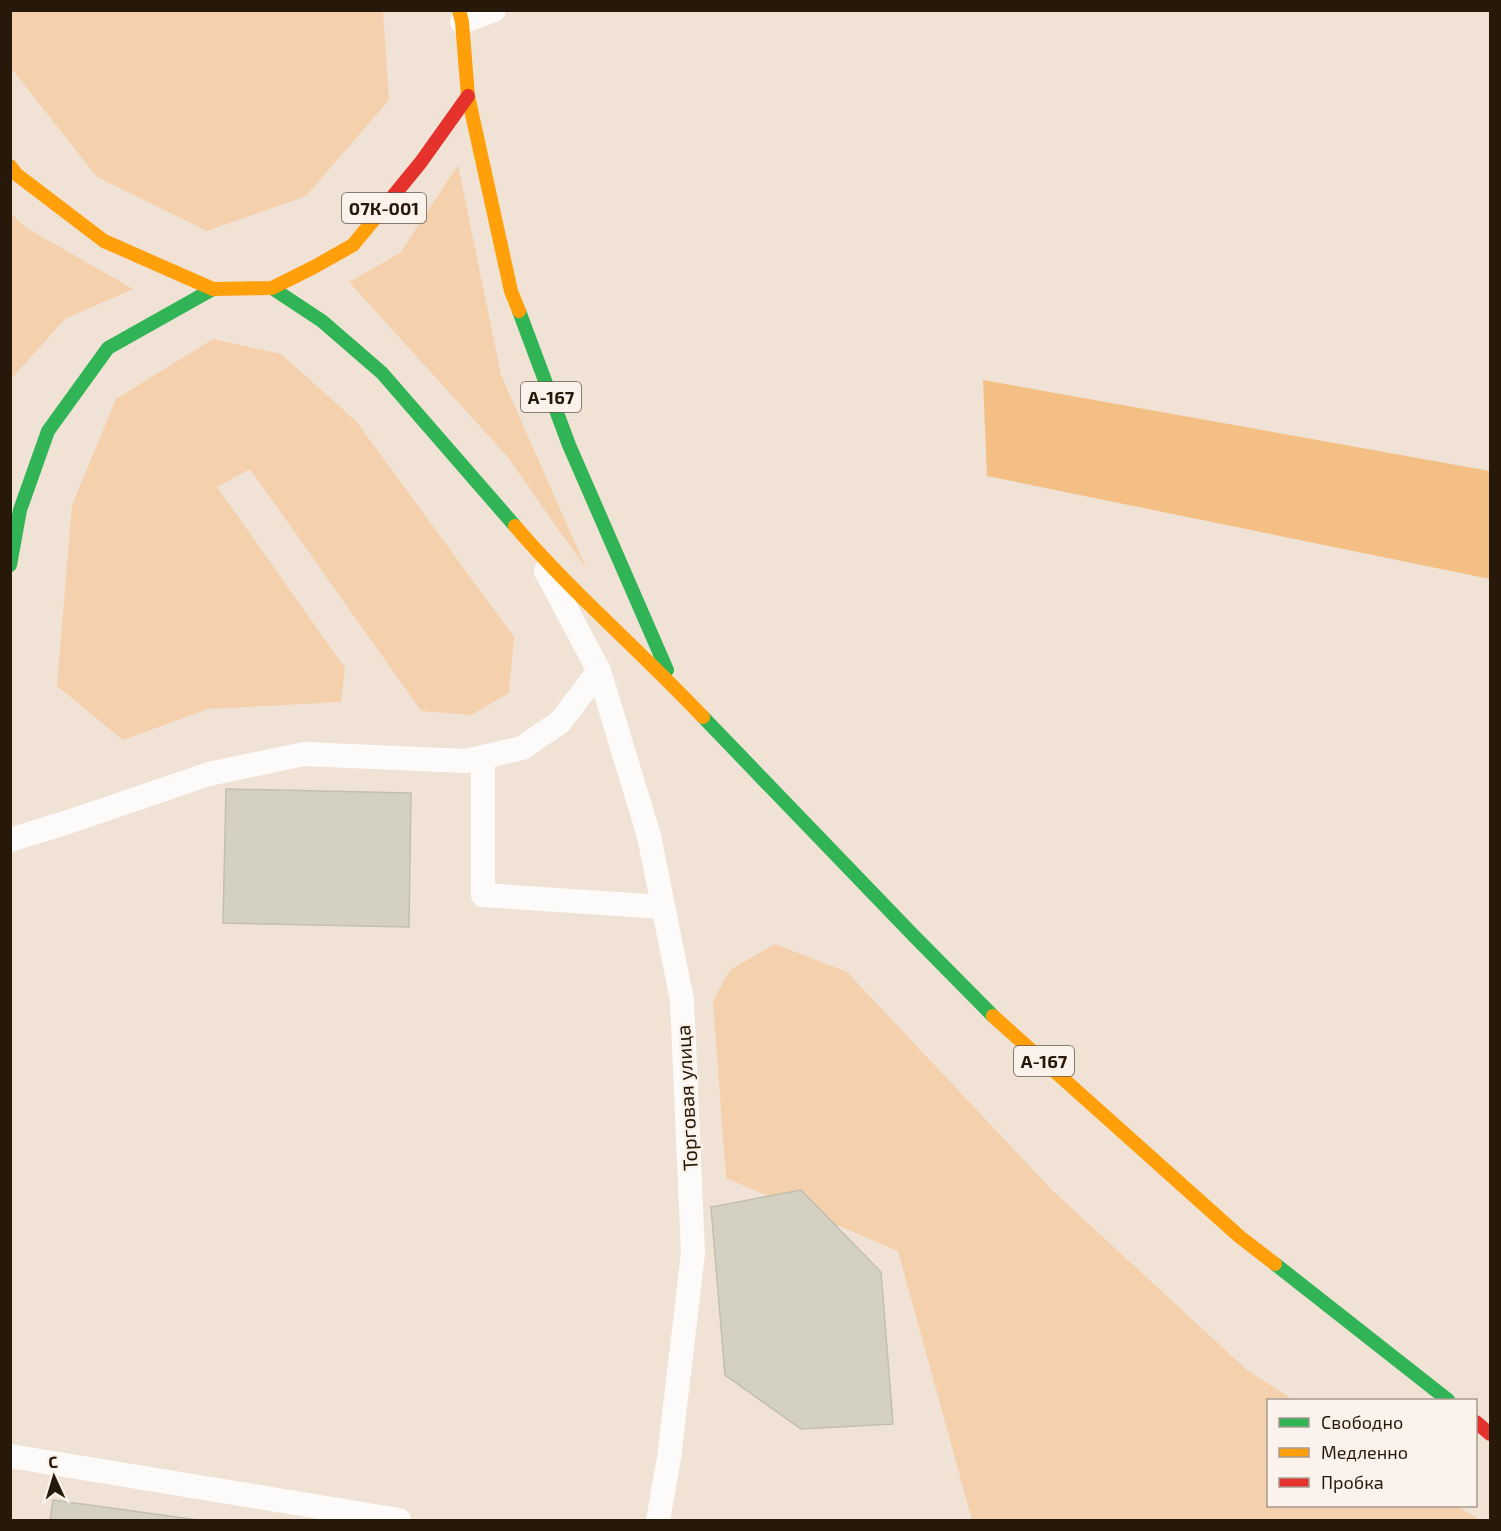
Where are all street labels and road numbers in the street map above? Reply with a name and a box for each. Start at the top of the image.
road number: 07К-001 [342,193,426,223]
road number: А-167 [521,382,581,412]
street label: Торговая улица [670,1024,703,1172]
road number: А-167 [1014,1046,1074,1076]

